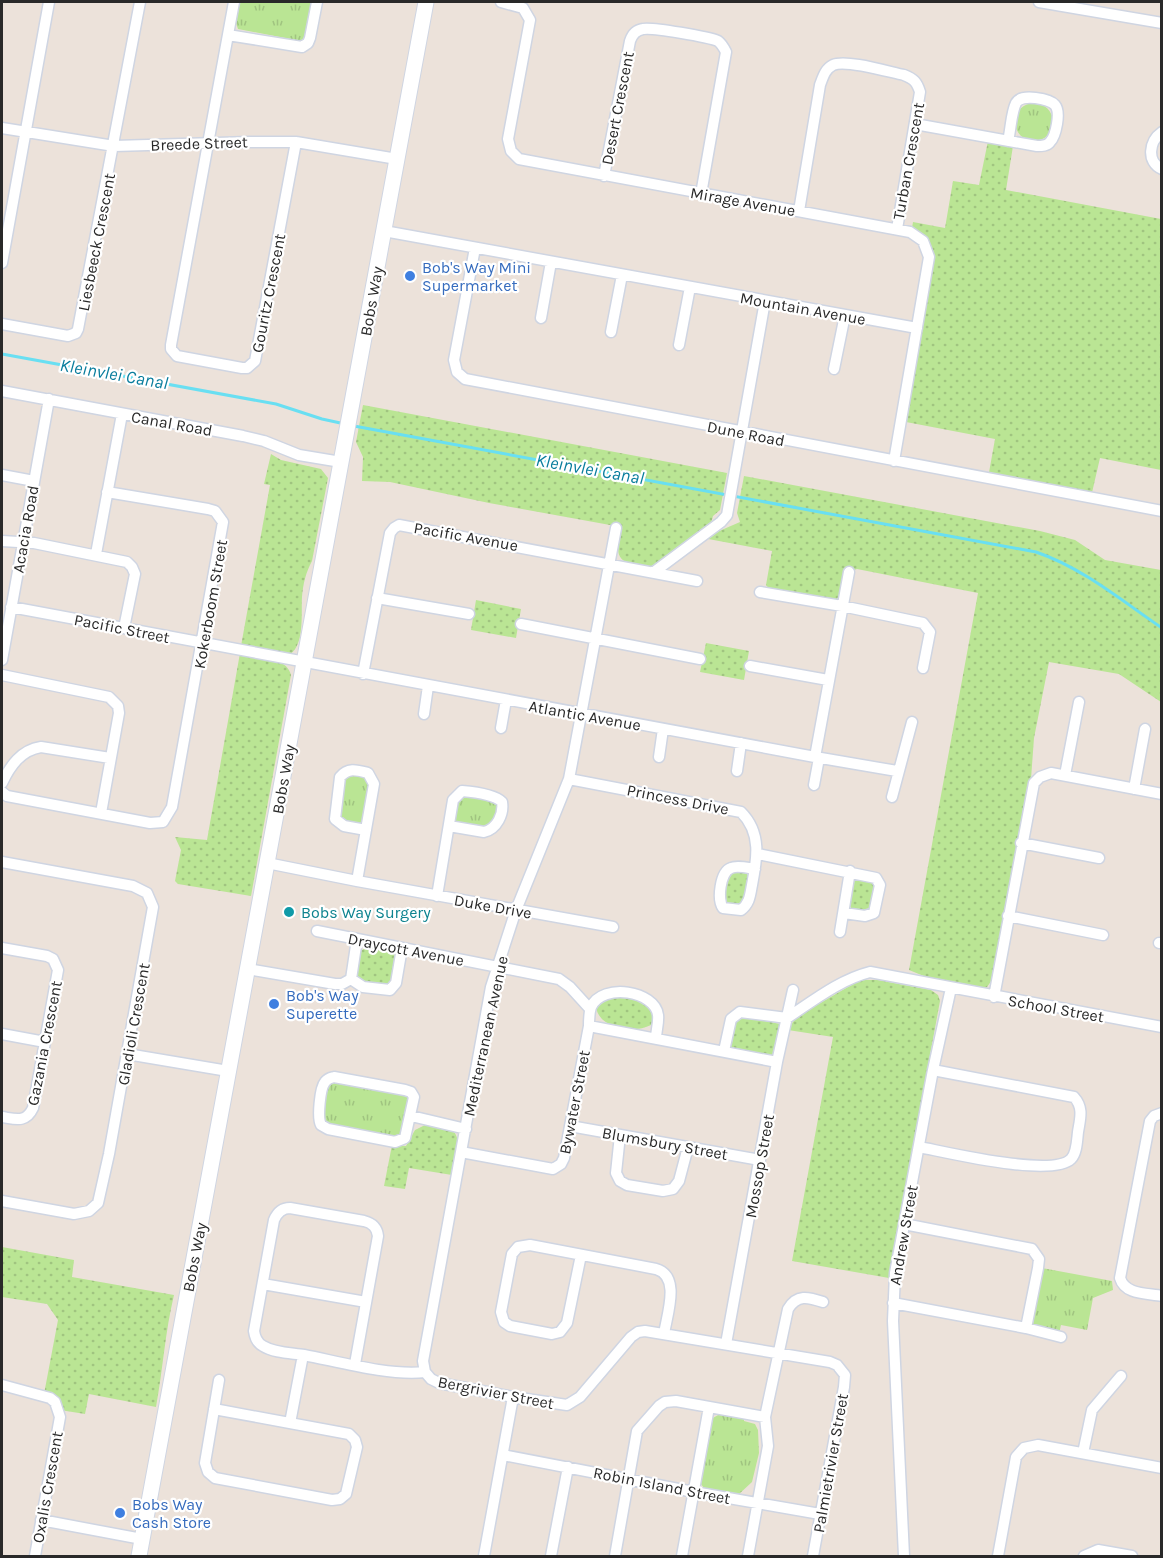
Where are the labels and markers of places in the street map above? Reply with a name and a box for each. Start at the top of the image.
place label: Bob's Way Mini Supermarket [422,258,531,295]
marker: Bob's Way Mini Supermarket [403,269,417,283]
place label: Bobs Way Surgery [301,903,431,922]
marker: Bobs Way Surgery [282,905,296,919]
place label: Bob's Way Superette [286,986,359,1023]
marker: Bob's Way Superette [267,997,281,1011]
place label: Bobs Way Cash Store [132,1495,211,1532]
marker: Bobs Way Cash Store [113,1506,127,1520]

